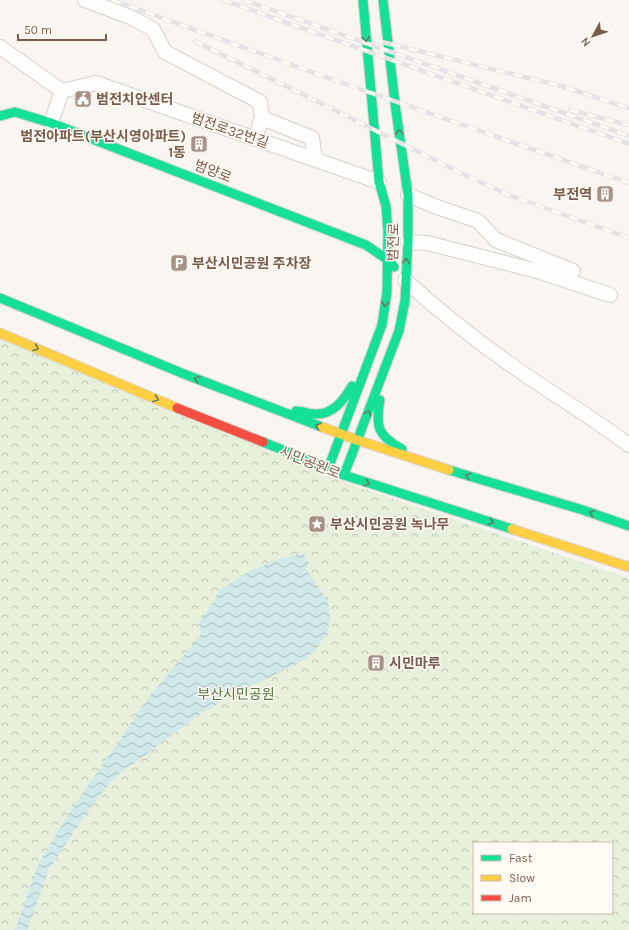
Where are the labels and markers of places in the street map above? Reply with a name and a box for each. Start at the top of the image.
public building icon: 범전치안센터 [73,89,93,109]
place label: 범전치안센터 [96,91,173,108]
place label: 범전아파트(부산시영아파트) 1동 [20,128,186,161]
building icon: 범전아파트(부산시영아파트) 1동 [189,134,209,154]
building icon: 부전역 [595,184,615,204]
place label: 부전역 [553,186,592,203]
parking icon: 부산시민공원 주차장 [169,253,189,273]
place label: 부산시민공원 주차장 [192,255,312,272]
place icon: 부산시민공원 녹나무 [307,514,327,534]
place label: 부산시민공원 녹나무 [330,516,450,533]
building icon: 시민마루 [366,653,386,673]
place label: 시민마루 [389,655,441,672]

